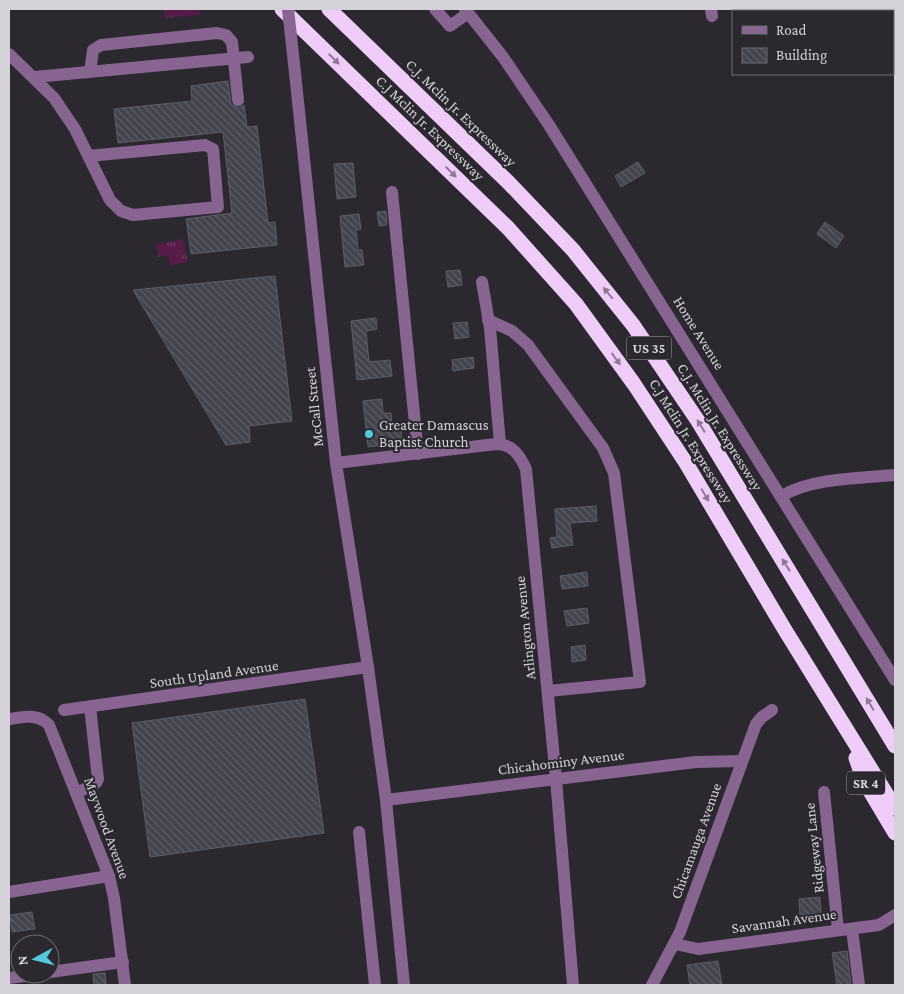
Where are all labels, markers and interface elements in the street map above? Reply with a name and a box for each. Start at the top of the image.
legend [732,10,894,75]
text: Road [776,22,807,38]
text: Building [776,47,827,64]
one-way arrow [328,53,340,65]
street label: C.J. Mclin Jr. Expressway [402,56,519,171]
street label: C.J Mclin Jr. Expressway [372,72,487,184]
one-way arrow [445,166,457,178]
one-way arrow [603,287,614,300]
street label: Home Avenue [670,294,728,373]
road number: US 35 [626,336,672,359]
one-way arrow [611,352,622,365]
street label: C.J. Mclin Jr. Expressway [673,360,766,494]
street label: McCall Street [302,365,326,448]
street label: C.J Mclin Jr. Expressway [645,376,736,507]
place label: Greater Damascus Baptist Church [379,417,489,451]
one-way arrow [696,420,705,433]
marker: Greater Damascus Baptist Church [363,428,375,440]
one-way arrow [701,489,710,502]
one-way arrow [781,558,791,571]
street label: Arlington Avenue [512,575,539,681]
street label: South Upland Avenue [149,657,280,692]
one-way arrow [866,697,875,710]
street label: Chicahominy Avenue [497,746,626,779]
road number: SR 4 [847,771,885,794]
street label: Maywood Avenue [80,775,133,882]
street label: Chicamauga Avenue [668,781,725,901]
street label: Ridgeway Lane [801,802,828,894]
street label: Savannah Avenue [731,906,838,936]
north arrow [10,934,60,984]
text: N [14,954,31,966]

